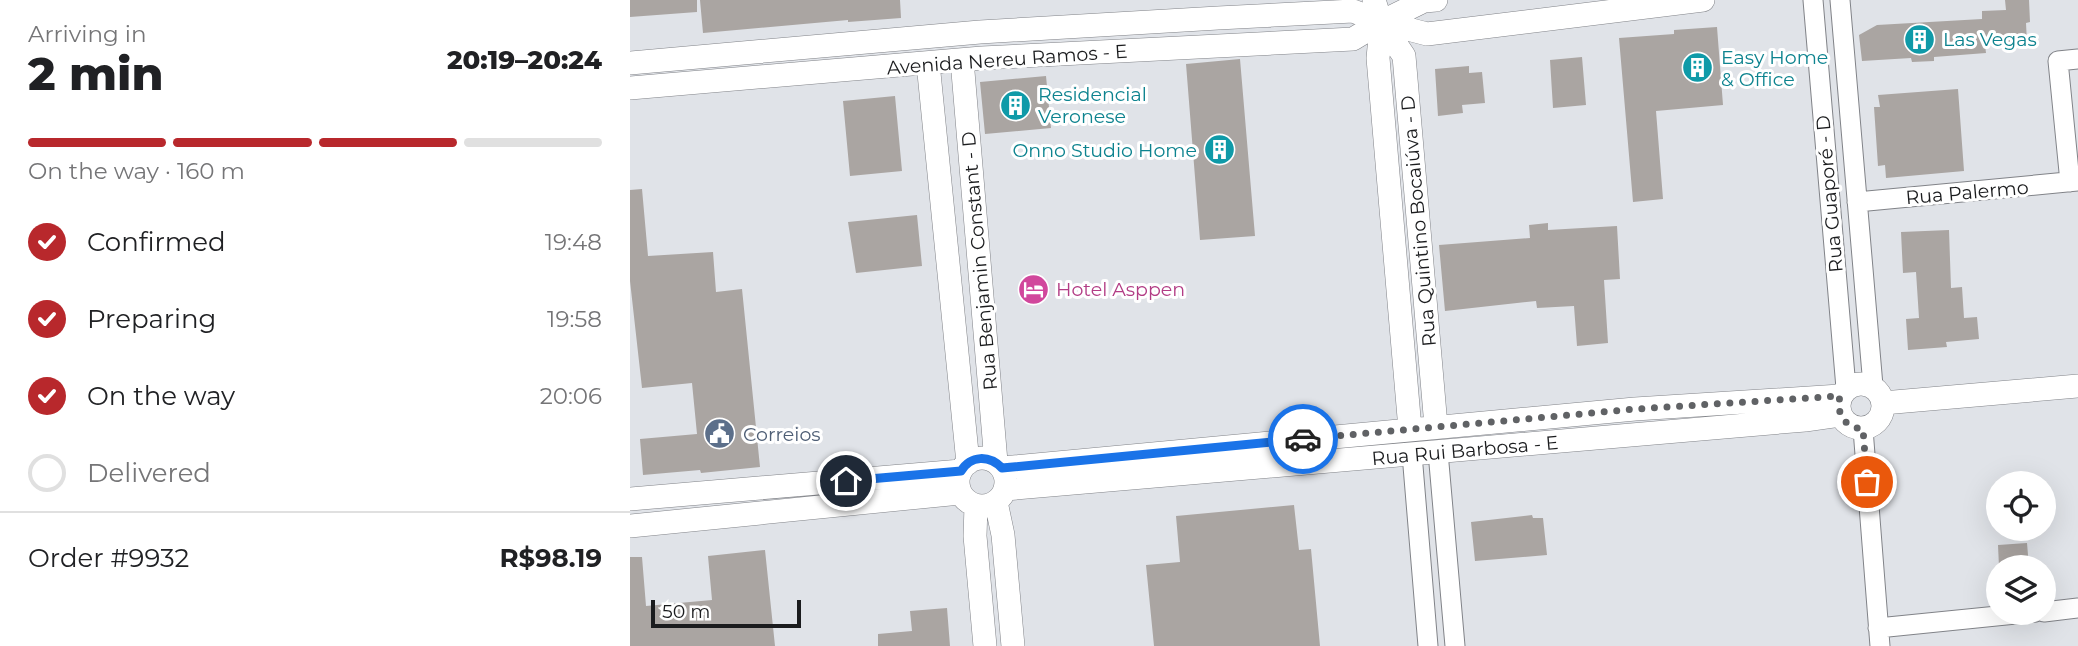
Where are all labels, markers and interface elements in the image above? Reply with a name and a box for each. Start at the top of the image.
text: Arriving in [28,20,147,48]
building icon: Las Vegas [1903,22,1937,56]
place label: Las Vegas [1943,28,2037,51]
street label: Avenida Nereu Ramos - E [886,40,1128,79]
text: 20:19–20:24 [447,44,602,76]
text: 2 min [28,45,163,102]
place label: Easy Home & Office [1721,46,1828,91]
building icon: Easy Home & Office [1681,51,1715,85]
place label: Residencial Veronese [1038,83,1147,128]
building icon: Residencial Veronese [998,88,1032,122]
street label: Rua Quintino Bocaiúva - D [1396,94,1441,347]
street label: Rua Guaporé - D [1811,114,1848,274]
street label: Rua Benjamin Constant - D [957,130,1002,391]
building icon: Onno Studio Home [1203,133,1237,167]
place label: Onno Studio Home [1012,139,1197,162]
text: On the way · 160 m [28,157,245,185]
street label: Rua Palermo [1905,176,2030,209]
icon: check [28,223,66,261]
text: Confirmed [87,226,226,258]
text: 19:48 [545,228,602,256]
hotel icon: Hotel Asppen [1016,272,1050,306]
place label: Hotel Asppen [1056,278,1185,301]
icon: check [28,300,66,338]
text: Preparing [87,303,216,335]
text: 19:58 [547,305,602,333]
icon: check [28,377,66,415]
text: On the way [87,380,235,412]
text: 20:06 [540,382,602,410]
courier [1268,404,1338,474]
public building icon: Correios [703,417,737,451]
icon: car [1284,420,1322,458]
place label: Correios [743,423,821,446]
street label: Rua Rui Barbosa - E [1371,431,1559,470]
pin [816,451,876,511]
pin [1837,452,1897,512]
text: Delivered [87,457,211,489]
icon: home [827,462,865,500]
icon: bag [1848,463,1886,501]
map controls [1986,471,2056,625]
button: locate [1986,471,2056,541]
text: Order #9932 [28,542,189,574]
text: R$98.19 [499,542,602,574]
button: layers [1986,555,2056,625]
scale bar [651,597,802,629]
text: 50 m [662,600,710,623]

